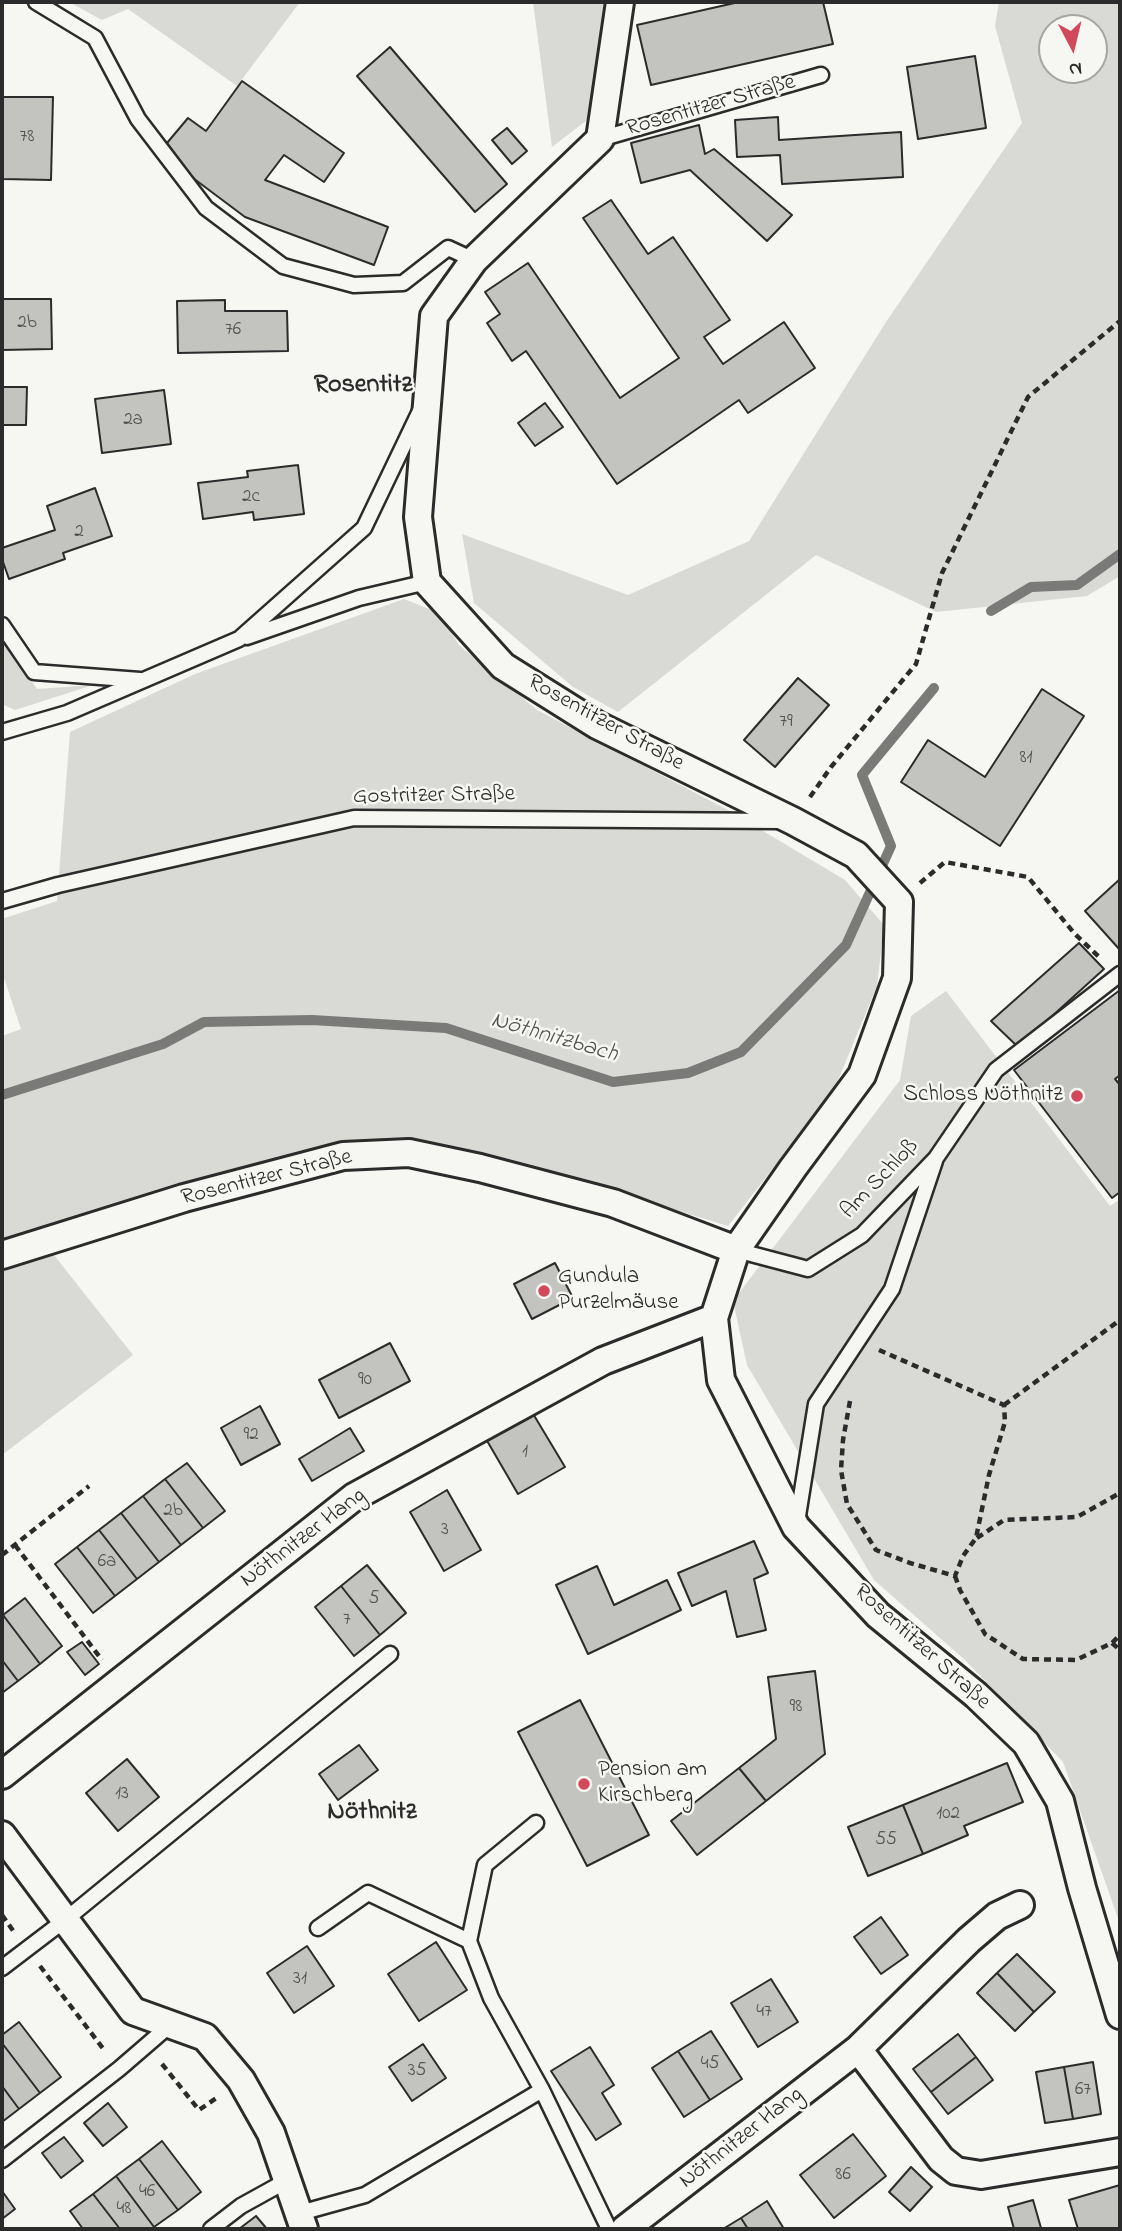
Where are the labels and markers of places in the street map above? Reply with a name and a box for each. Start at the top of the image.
place label: Schloss Nöthnitz [903,1082,1063,1110]
marker: Schloss Nöthnitz [1069,1088,1085,1104]
place label: Gundula Purzelmäuse [558,1264,679,1318]
marker: Gundula Purzelmäuse [536,1283,552,1299]
place label: Pension am Kirschberg [598,1757,707,1811]
marker: Pension am Kirschberg [576,1776,592,1792]

